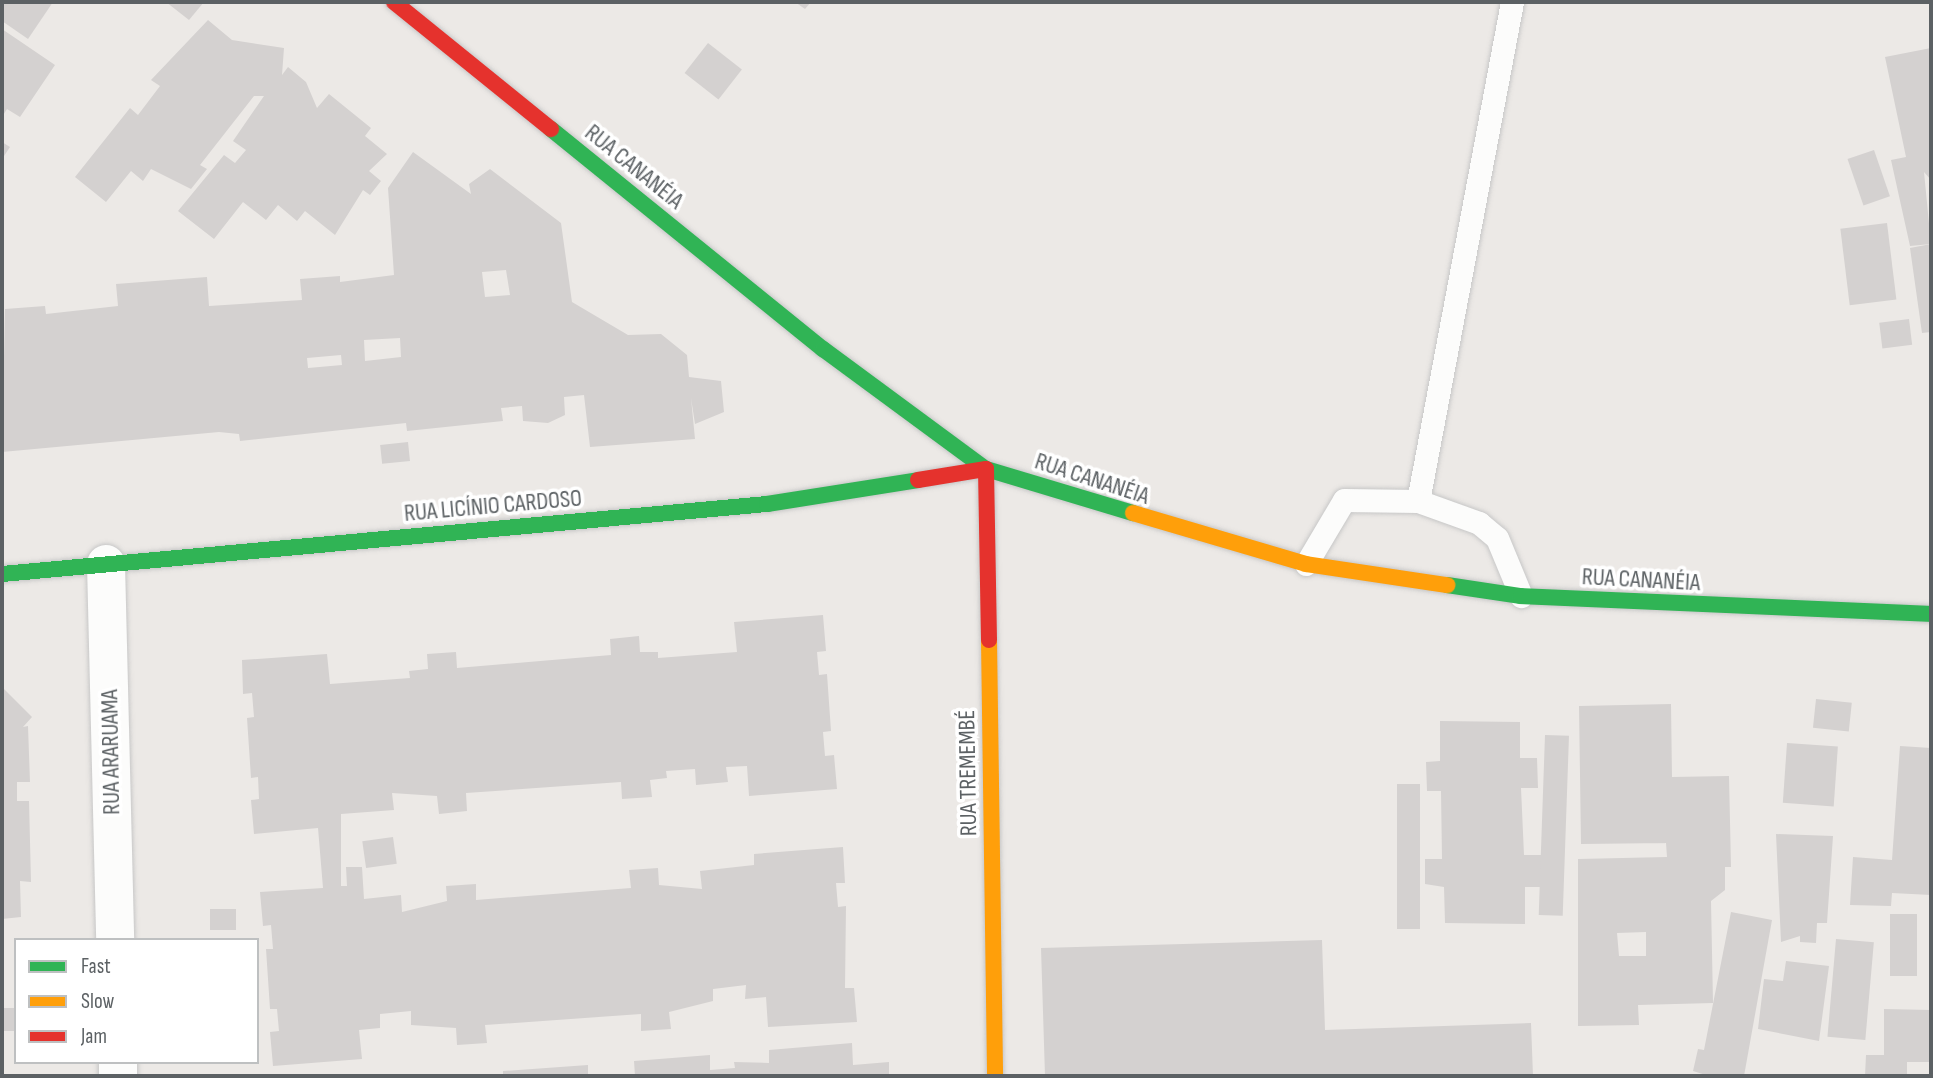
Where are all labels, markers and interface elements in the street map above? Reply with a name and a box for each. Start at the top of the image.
street label: RUA CANANÉIA [579,119,689,215]
street label: RUA CANANÉIA [1031,447,1153,511]
street label: RUA LICÍNIO CARDOSO [403,484,583,528]
street label: RUA CANANÉIA [1581,563,1701,597]
street label: RUA ARARUAMA [96,689,126,815]
street label: RUA TREMEMBÉ [952,710,984,836]
legend [14,938,259,1064]
text: Fast [81,954,111,979]
text: Slow [81,989,114,1014]
text: Jam [81,1024,107,1049]

